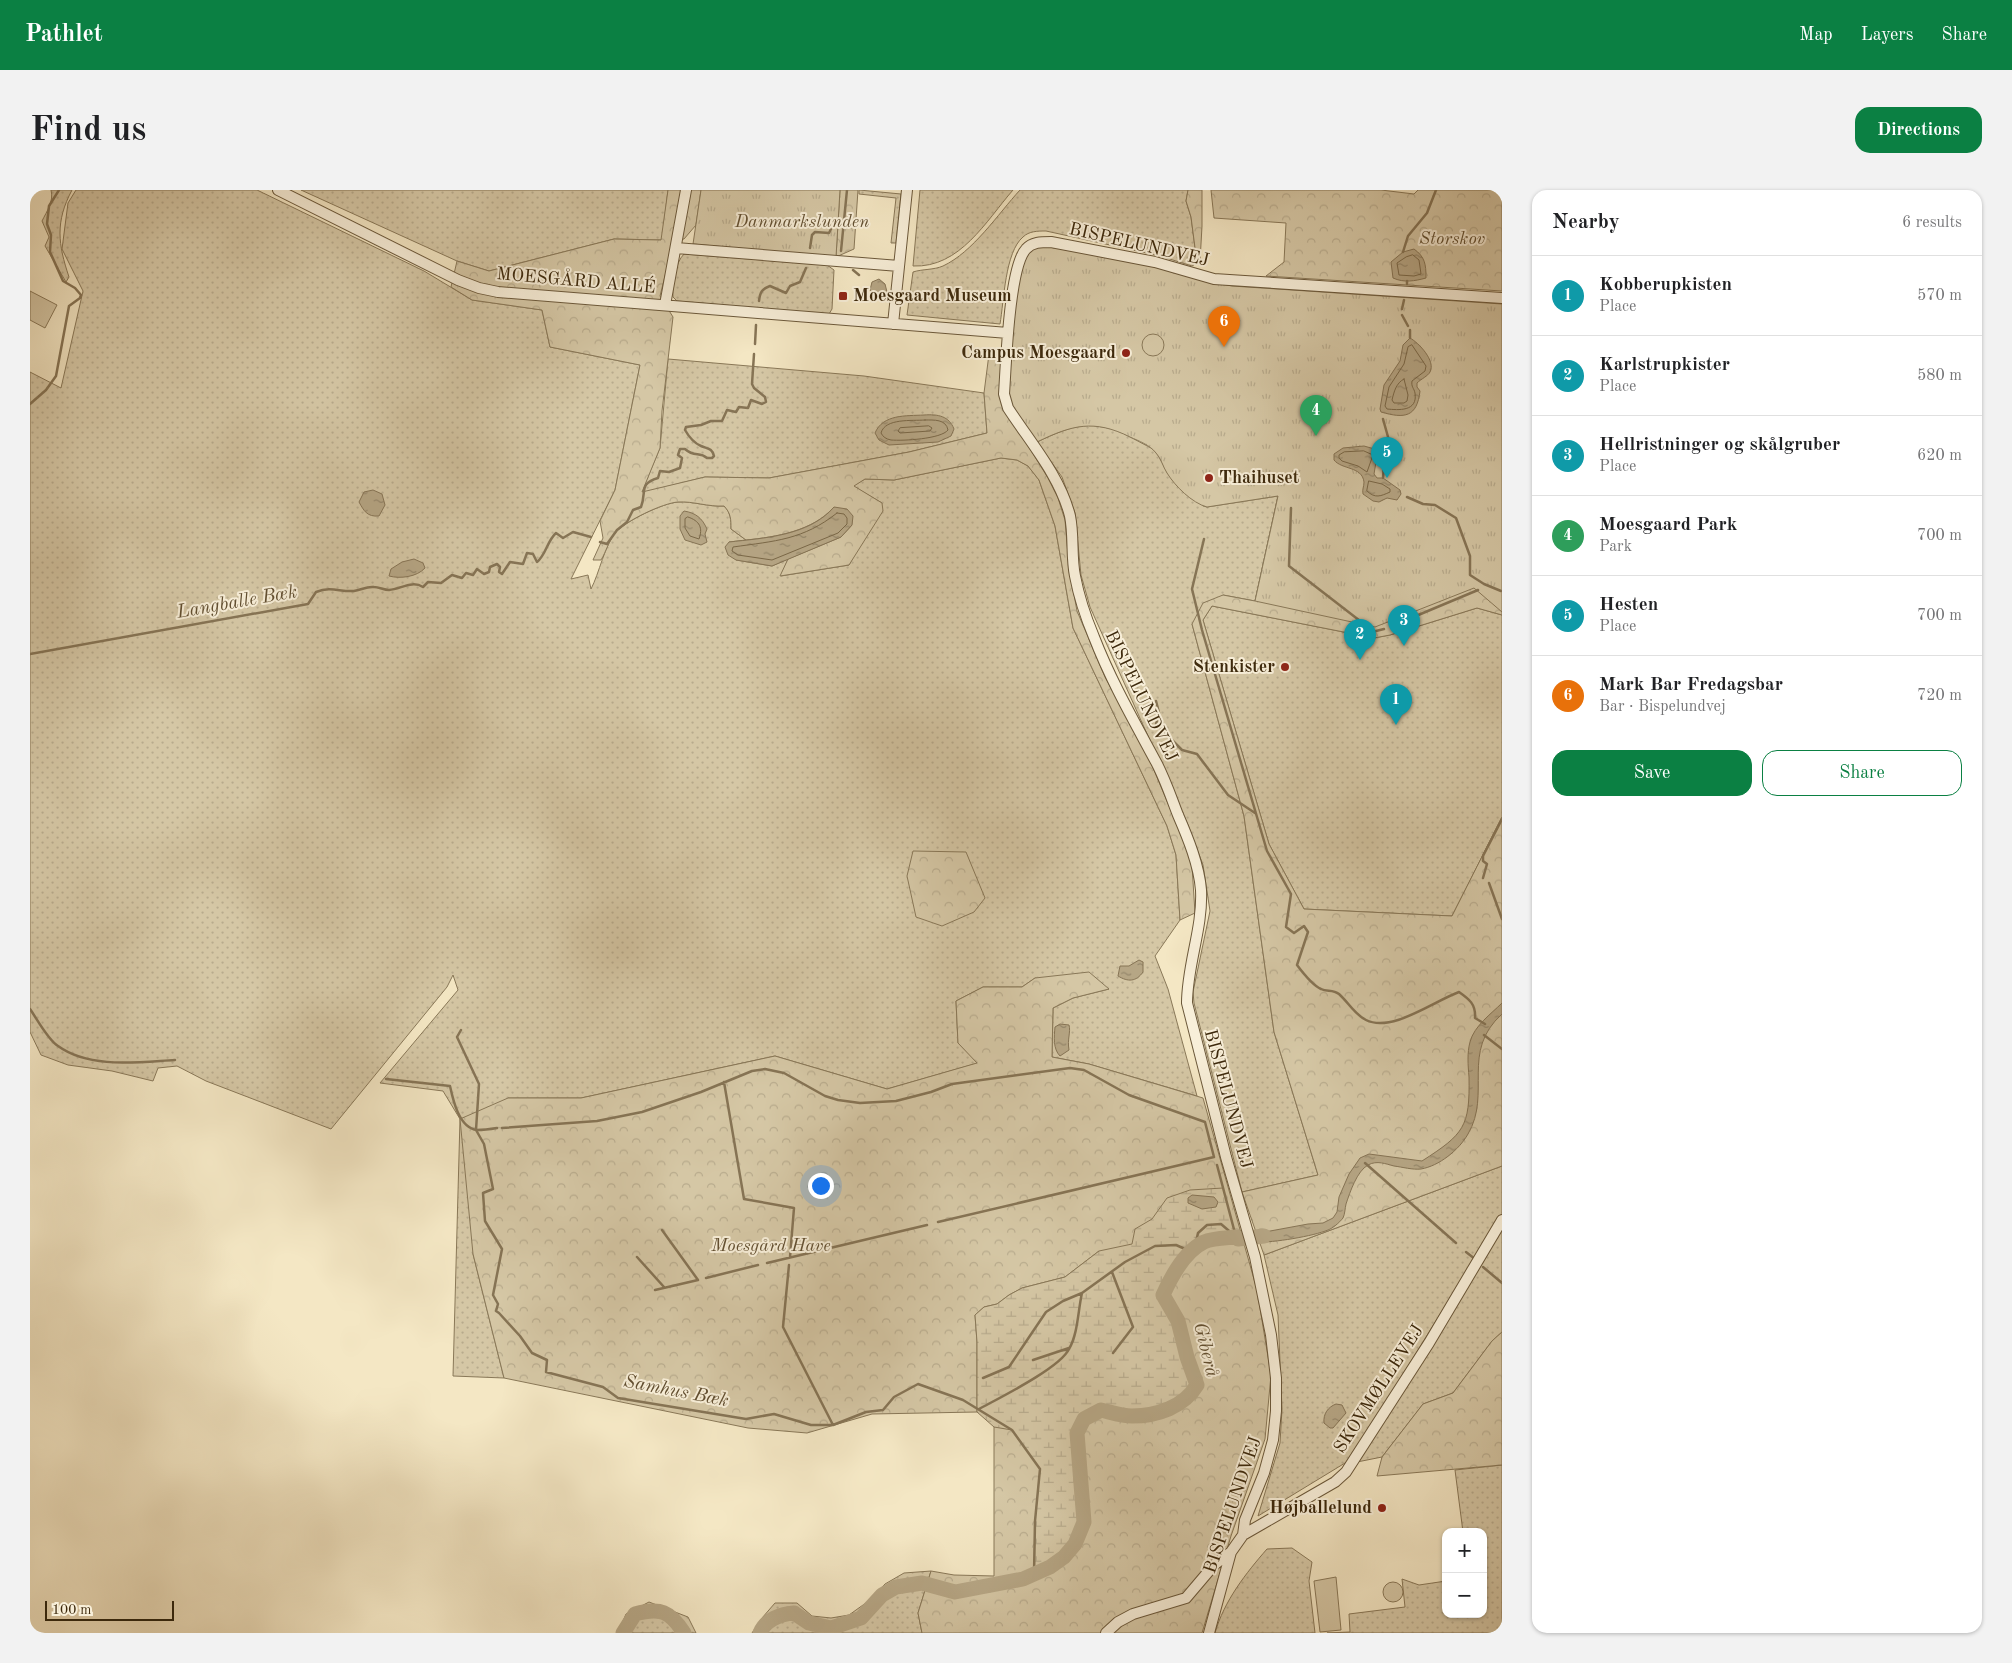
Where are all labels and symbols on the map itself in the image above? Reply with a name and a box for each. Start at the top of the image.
park label: Danmarkslunden [734,213,869,231]
street label: BISPELUNDVEJ [1067,220,1211,270]
park label: Storskov [1419,230,1485,248]
street label: MOESGÅRD ALLÉ [496,260,657,297]
place label: Moesgaard Museum [853,287,1012,305]
marker: Moesgaard Museum [837,290,849,302]
pin: 6 [1208,306,1240,347]
place label: Campus Moesgaard [961,344,1116,362]
marker: Campus Moesgaard [1120,347,1132,359]
pin: 4 [1300,395,1332,436]
pin: 5 [1371,437,1403,478]
place label: Thaihuset [1219,469,1300,487]
marker: Thaihuset [1203,472,1215,484]
water label: Langballe Bæk [174,583,299,623]
pin: 3 [1388,605,1420,646]
pin: 2 [1344,619,1376,660]
street label: BISPELUNDVEJ [1101,628,1181,765]
place label: Stenkister [1193,658,1275,676]
marker: Stenkister [1279,661,1291,673]
pin: 1 [1380,684,1412,725]
street label: BISPELUNDVEJ [1201,1027,1255,1171]
your location [808,1173,834,1199]
park label: Moesgård Have [710,1237,831,1255]
water label: Giberå [1189,1321,1221,1379]
street label: SKOVMØLLEVEJ [1331,1321,1427,1457]
water label: Samhus Bæk [622,1373,730,1411]
street label: BISPELUNDVEJ [1201,1434,1265,1576]
place label: Højballelund [1269,1499,1372,1517]
marker: Højballelund [1376,1502,1388,1514]
scale bar [45,1598,174,1621]

